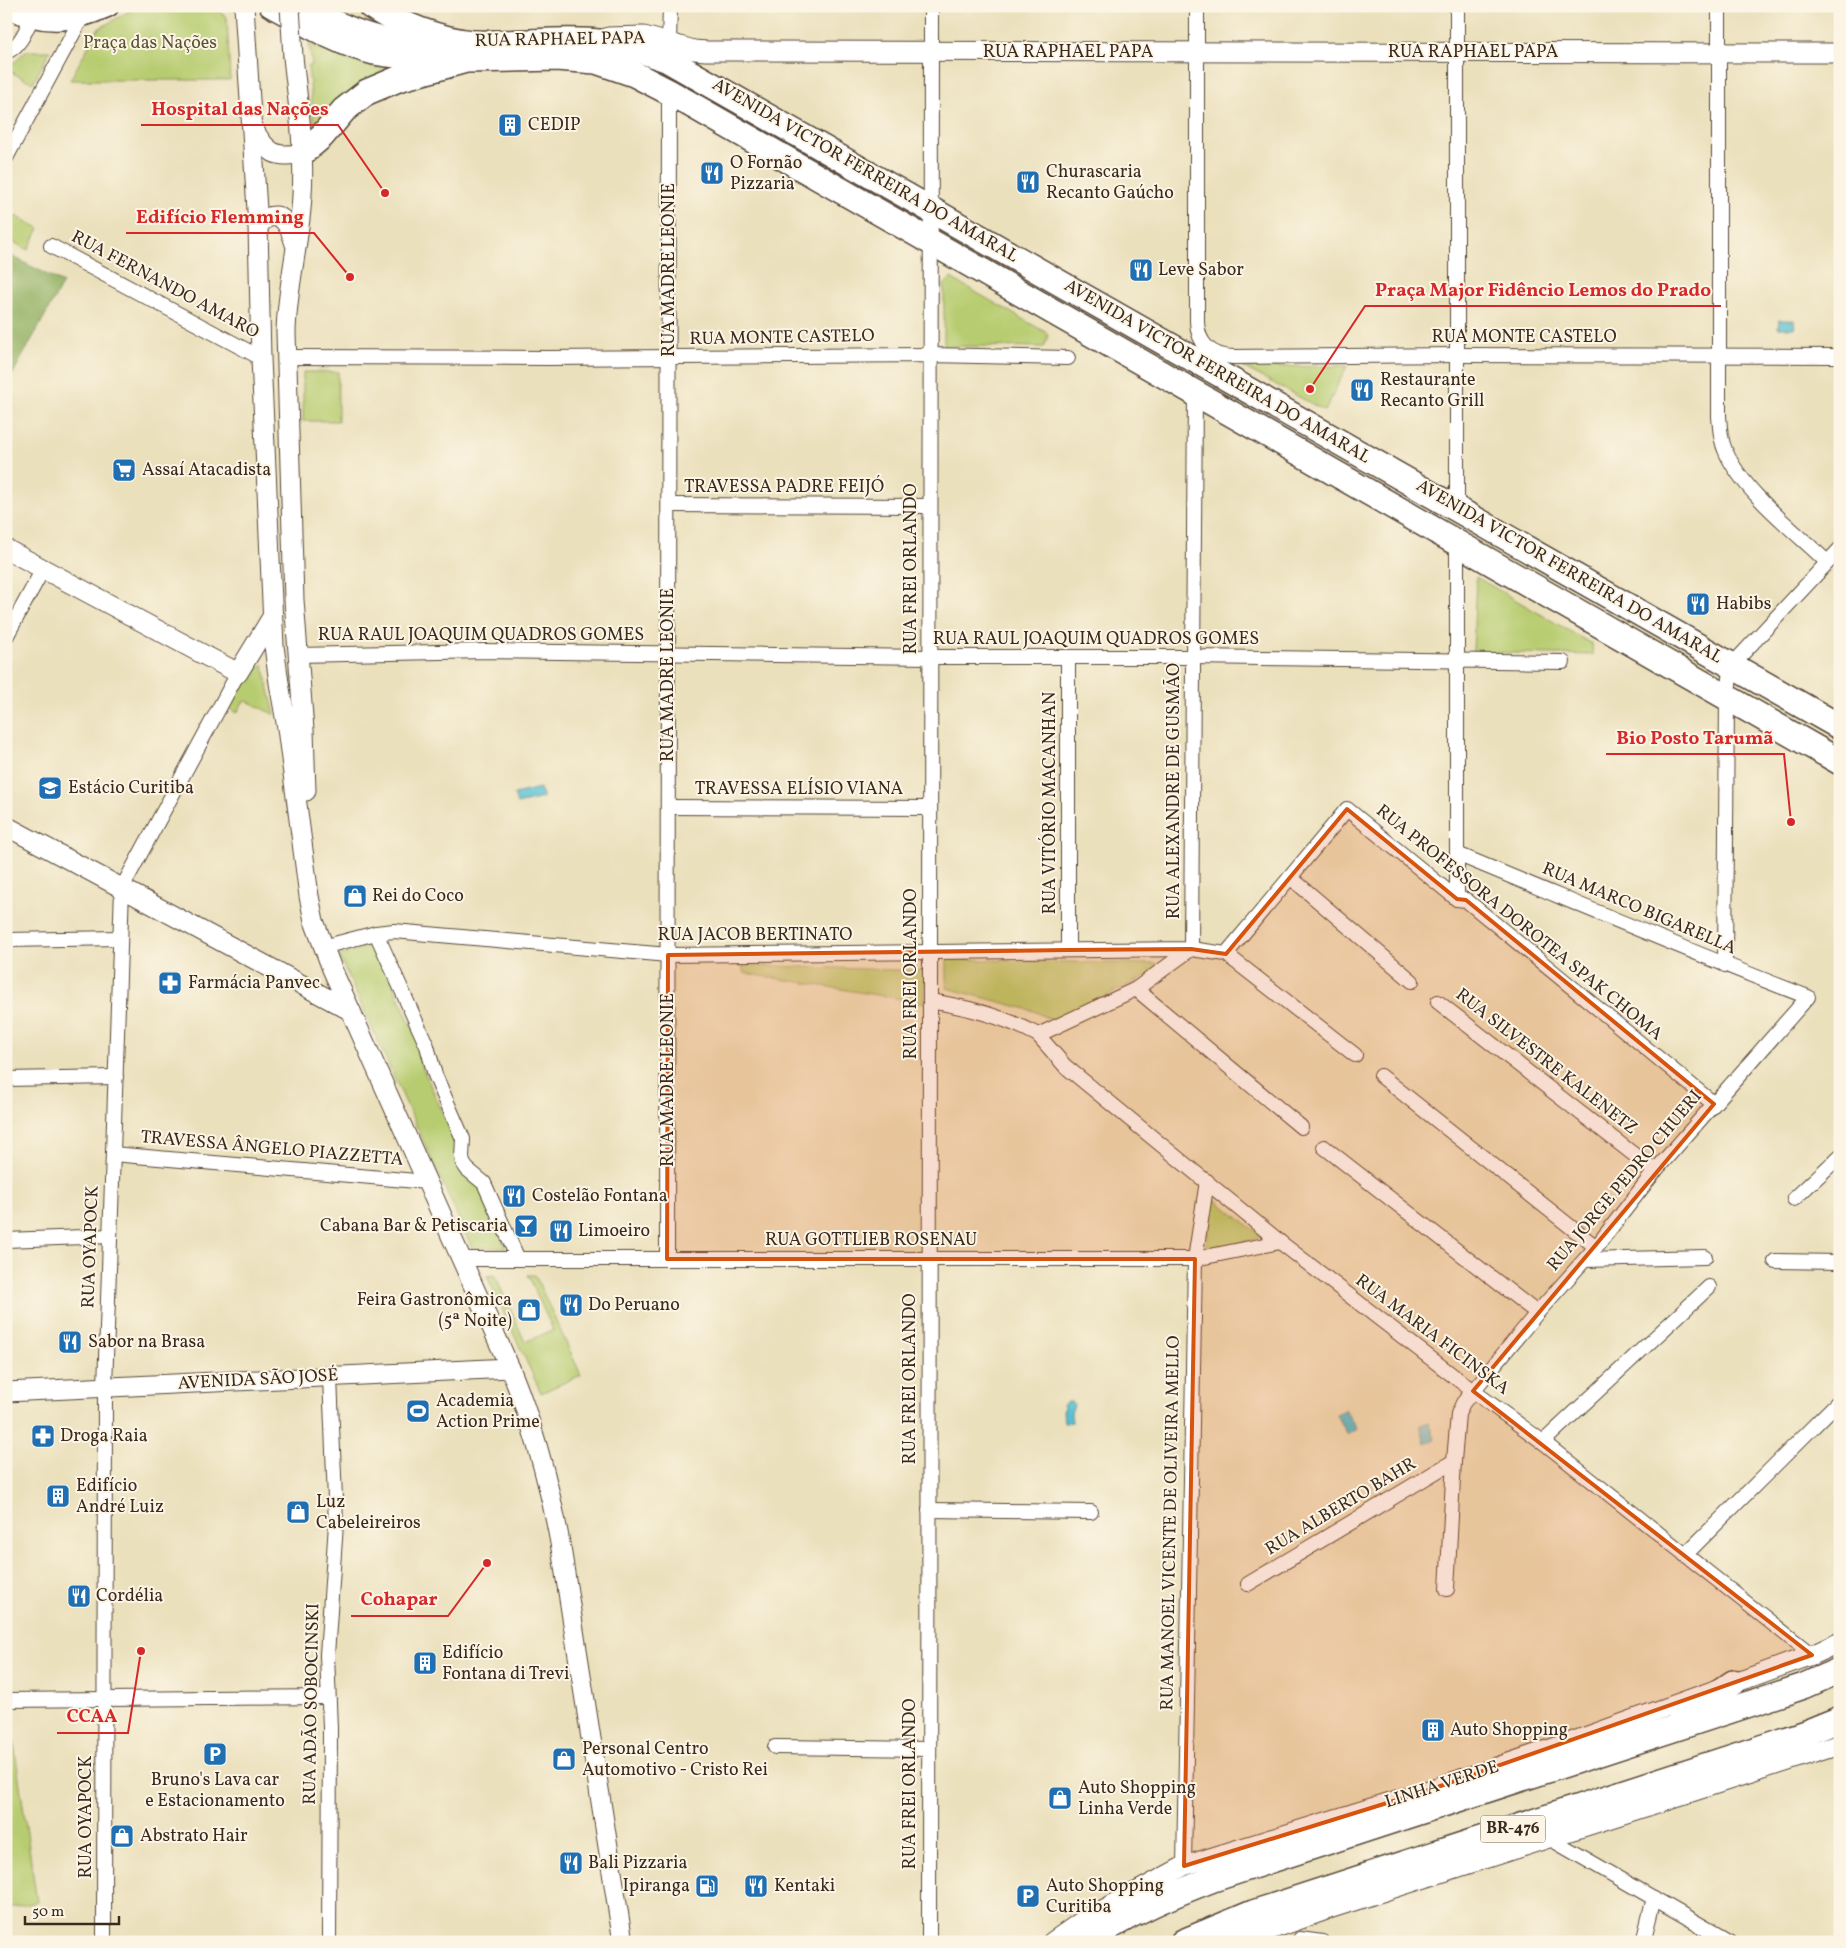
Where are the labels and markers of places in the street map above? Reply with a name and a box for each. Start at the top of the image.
callout: Hospital das Nações [141,91,338,125]
building icon: CEDIP [497,112,523,138]
place label: CEDIP [528,113,581,138]
place label: O Fornão Pizzaria [730,151,802,197]
restaurant icon: O Fornão Pizzaria [699,160,725,186]
place label: Churascaria Recanto Gaúcho [1046,160,1174,206]
restaurant icon: Churascaria Recanto Gaúcho [1015,169,1041,195]
callout: Edifício Flemming [126,199,314,233]
restaurant icon: Leve Sabor [1128,257,1154,283]
place label: Leve Sabor [1158,258,1244,283]
callout: Praça Major Fidêncio Lemos do Prado [1365,272,1721,306]
place label: Restaurante Recanto Grill [1380,368,1484,414]
restaurant icon: Restaurante Recanto Grill [1349,377,1375,403]
supermarket icon: Assaí Atacadista [111,457,137,483]
place label: Assaí Atacadista [142,458,271,483]
restaurant icon: Habibs [1685,591,1711,617]
place label: Habibs [1716,592,1771,617]
callout: Bio Posto Tarumã [1606,720,1784,754]
school or university icon: Estácio Curitiba [37,775,63,801]
place label: Estácio Curitiba [68,776,194,801]
shop icon: Rei do Coco [342,883,368,909]
place label: Rei do Coco [372,884,464,909]
pharmacy icon: Farmácia Panvec [157,970,183,996]
place label: Farmácia Panvec [188,971,320,996]
restaurant icon: Costelão Fontana [501,1183,527,1209]
place label: Costelão Fontana [532,1184,668,1209]
bar icon: Cabana Bar & Petiscaria [513,1213,539,1239]
place label: Cabana Bar & Petiscaria [320,1214,508,1239]
restaurant icon: Limoeiro [548,1218,574,1244]
place label: Limoeiro [578,1219,650,1244]
place label: Feira Gastronômica (5ª Noite) [357,1288,512,1334]
restaurant icon: Do Peruano [558,1292,584,1318]
place label: Do Peruano [588,1293,680,1318]
shop icon: Feira Gastronômica (5ª Noite) [516,1297,542,1323]
restaurant icon: Sabor na Brasa [57,1329,83,1355]
place label: Sabor na Brasa [88,1330,205,1355]
place label: Academia Action Prime [436,1389,540,1435]
sports icon: Academia Action Prime [405,1398,431,1424]
pharmacy icon: Droga Raia [30,1423,56,1449]
place label: Droga Raia [60,1424,148,1449]
place label: Edifício André Luiz [76,1474,164,1520]
building icon: Edifício André Luiz [45,1483,71,1509]
place label: Luz Cabeleireiros [316,1490,421,1536]
shop icon: Luz Cabeleireiros [285,1499,311,1525]
callout: Cohapar [351,1582,448,1616]
restaurant icon: Cordélia [66,1583,92,1609]
place label: Cordélia [96,1584,163,1609]
place label: Edifício Fontana di Trevi [442,1641,569,1687]
building icon: Edifício Fontana di Trevi [412,1650,438,1676]
callout: CCAA [57,1699,128,1733]
building icon: Auto Shopping [1420,1717,1446,1743]
place label: Auto Shopping [1450,1718,1568,1743]
place label: Personal Centro Automotivo - Cristo Rei [582,1737,768,1783]
parking icon: Bruno's Lava car e Estacionamento [202,1741,228,1767]
shop icon: Personal Centro Automotivo - Cristo Rei [551,1746,577,1772]
place label: Bruno's Lava car e Estacionamento [145,1768,285,1814]
place label: Auto Shopping Linha Verde [1078,1776,1196,1822]
shop icon: Auto Shopping Linha Verde [1047,1785,1073,1811]
shop icon: Abstrato Hair [109,1823,135,1849]
place label: Abstrato Hair [140,1824,248,1849]
restaurant icon: Bali Pizzaria [558,1850,584,1876]
place label: Bali Pizzaria [588,1851,687,1876]
fuel station icon: Ipiranga [694,1873,720,1899]
restaurant icon: Kentaki [743,1873,769,1899]
place label: Ipiranga [622,1874,690,1899]
place label: Kentaki [774,1874,835,1899]
place label: Auto Shopping Curitiba [1046,1874,1164,1920]
parking icon: Auto Shopping Curitiba [1015,1883,1041,1909]

